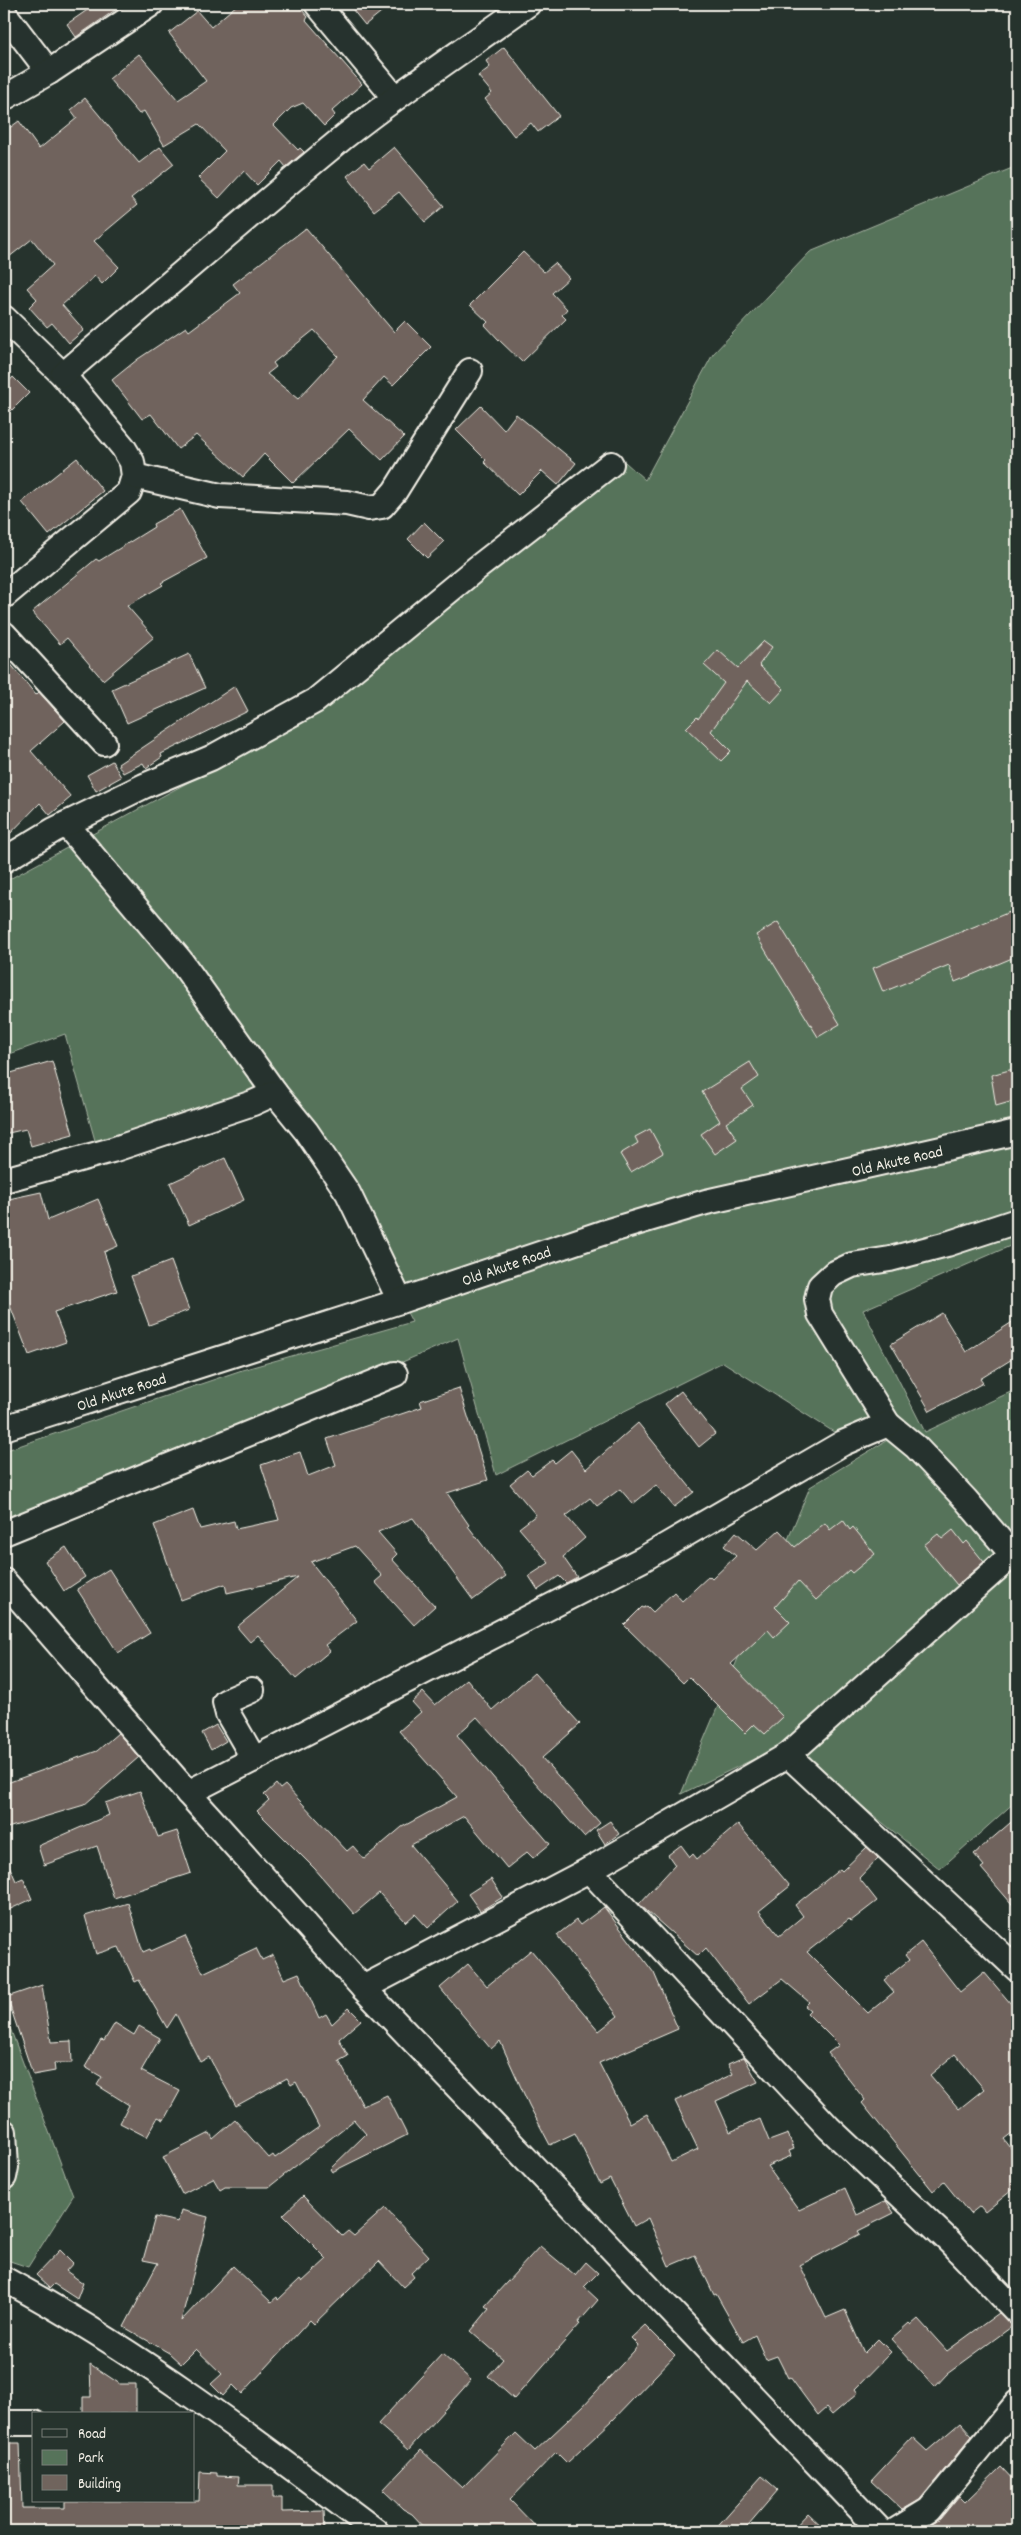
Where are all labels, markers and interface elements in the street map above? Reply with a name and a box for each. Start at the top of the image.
street label: Old Akute Road [850,1141,945,1184]
street label: Old Akute Road [459,1241,554,1293]
street label: Old Akute Road [74,1368,169,1419]
legend [32,2412,195,2502]
text: Road [78,2424,106,2446]
text: Park [78,2448,104,2470]
text: Building [78,2474,121,2496]

